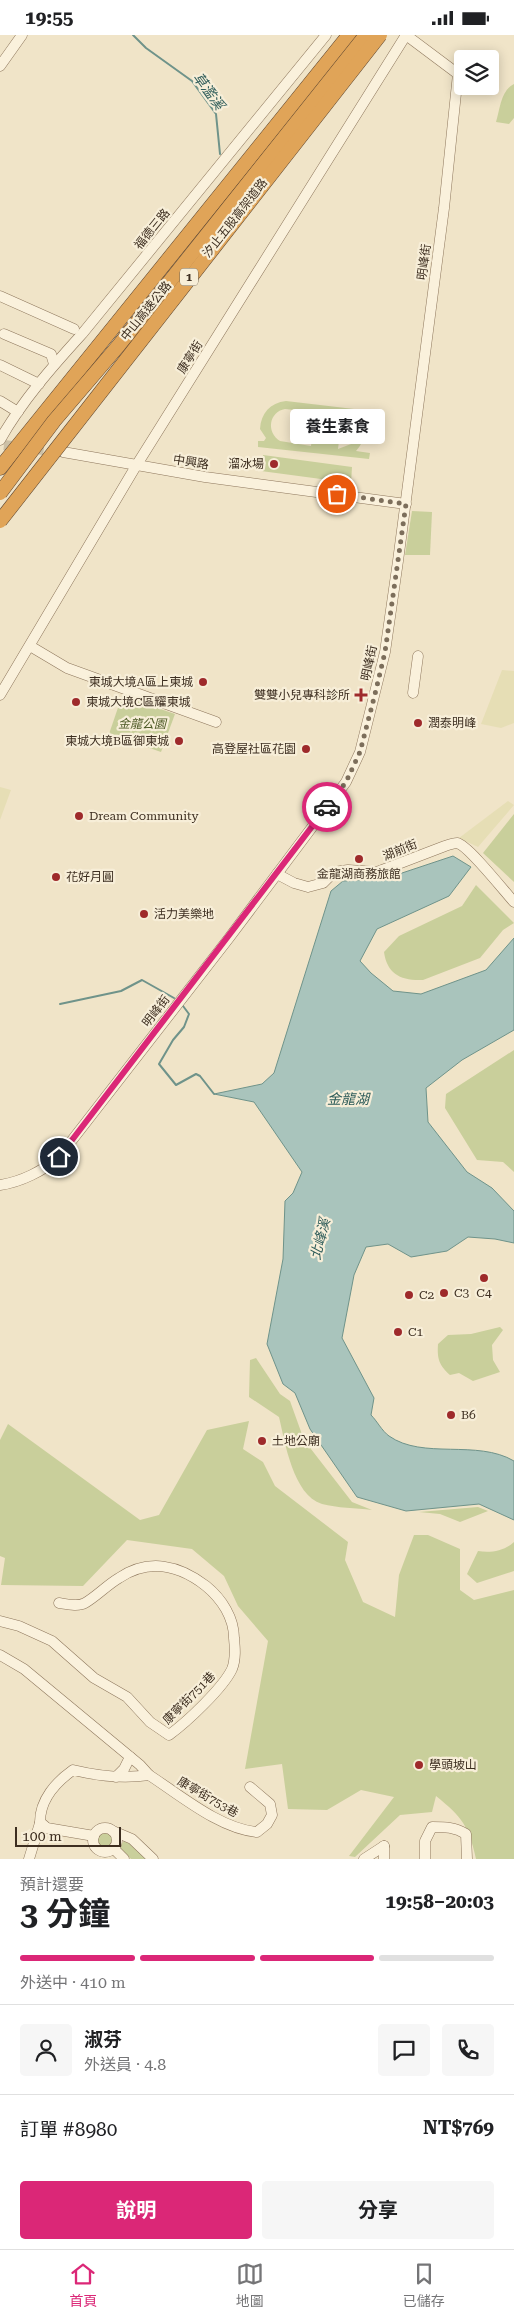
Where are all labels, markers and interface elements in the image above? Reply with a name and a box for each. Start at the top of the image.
text: 19:55 [25,6,74,29]
map controls [454,50,499,95]
button: layers [454,50,499,95]
water label: 草濫溪 [190,69,229,114]
street label: 汐止五股高架道路 [200,176,270,260]
street label: 福德三路 [131,206,173,252]
street label: 明峰街 [415,243,433,281]
road number: 1 [180,268,198,285]
street label: 中山高速公路 [118,279,174,343]
street label: 康寧街 [175,338,205,376]
callout: 養生素食 [290,409,384,444]
text: 養生素食 [305,417,370,436]
street label: 中興路 [172,452,210,472]
place label: 溜冰場 [228,457,264,471]
marker: 溜冰場 [268,458,280,470]
pin [316,473,358,515]
icon: bag [323,480,351,508]
street label: 明峰街 [358,644,380,682]
place label: 東城大境A區上東城 [89,675,193,689]
marker: 東城大境A區上東城 [197,676,209,688]
place label: 雙雙小兒專科診所 [254,688,350,702]
marker: 雙雙小兒專科診所 [354,688,368,702]
place label: 東城大境C區耀東城 [86,695,191,709]
marker: 東城大境C區耀東城 [70,696,82,708]
place label: 潤泰明峰 [428,716,476,730]
park label: 金龍公園 [118,717,168,731]
marker: 潤泰明峰 [412,717,424,729]
place label: 東城大境B區御東城 [65,734,169,748]
marker: 東城大境B區御東城 [173,735,185,747]
place label: 高登屋社區花園 [212,742,296,756]
marker: 高登屋社區花園 [300,743,312,755]
courier [302,782,352,832]
icon: car [313,793,341,821]
place label: Dream Community [89,809,200,823]
marker: Dream Community [73,810,85,822]
street label: 湖前街 [381,837,419,863]
marker: 金龍湖商務旅館 [353,853,365,865]
place label: 金龍湖商務旅館 [317,867,401,881]
place label: 花好月圓 [66,870,114,884]
marker: 花好月圓 [50,871,62,883]
place label: 活力美樂地 [154,907,214,921]
marker: 活力美樂地 [138,908,150,920]
street label: 明峰街 [139,993,173,1029]
water label: 金龍湖 [327,1091,371,1107]
pin [38,1136,80,1178]
icon: home [45,1143,73,1171]
water label: 北峰溪 [307,1215,333,1261]
marker: C4 [478,1272,490,1284]
place label: C3 [454,1286,470,1300]
place label: C4 [476,1286,492,1300]
marker: C3 [438,1287,450,1299]
place label: C2 [419,1288,435,1302]
marker: C2 [403,1289,415,1301]
place label: C1 [408,1325,424,1339]
marker: C1 [392,1326,404,1338]
place label: B6 [461,1408,476,1422]
marker: B6 [445,1409,457,1421]
place label: 土地公廟 [272,1434,320,1448]
marker: 土地公廟 [256,1435,268,1447]
street label: 康寧街751巷 [160,1669,218,1727]
place label: 學頭坡山 [429,1758,477,1772]
marker: 學頭坡山 [413,1759,425,1771]
street label: 康寧街753巷 [175,1774,241,1820]
scale bar [15,1824,121,1847]
text: 100 m [22,1828,62,1844]
text: 預計還要 [20,1875,84,1894]
text: 19:58–20:03 [385,1890,494,1913]
text: 3 分鐘 [20,1895,110,1933]
text: 外送中 · 410 m [20,1973,126,1992]
button: person [20,2024,72,2076]
button: chat [378,2024,430,2076]
button: phone [442,2024,494,2076]
text: 淑芬 [84,2028,122,2051]
text: 外送員 · 4.8 [84,2055,166,2074]
text: NT$769 [423,2116,494,2139]
text: 訂單 #8980 [20,2118,117,2141]
button: 說明 [20,2181,252,2239]
button: 分享 [262,2181,494,2239]
tab: 首頁 [69,2260,97,2310]
tab: 地圖 [236,2260,264,2310]
tab: 已儲存 [403,2260,445,2310]

